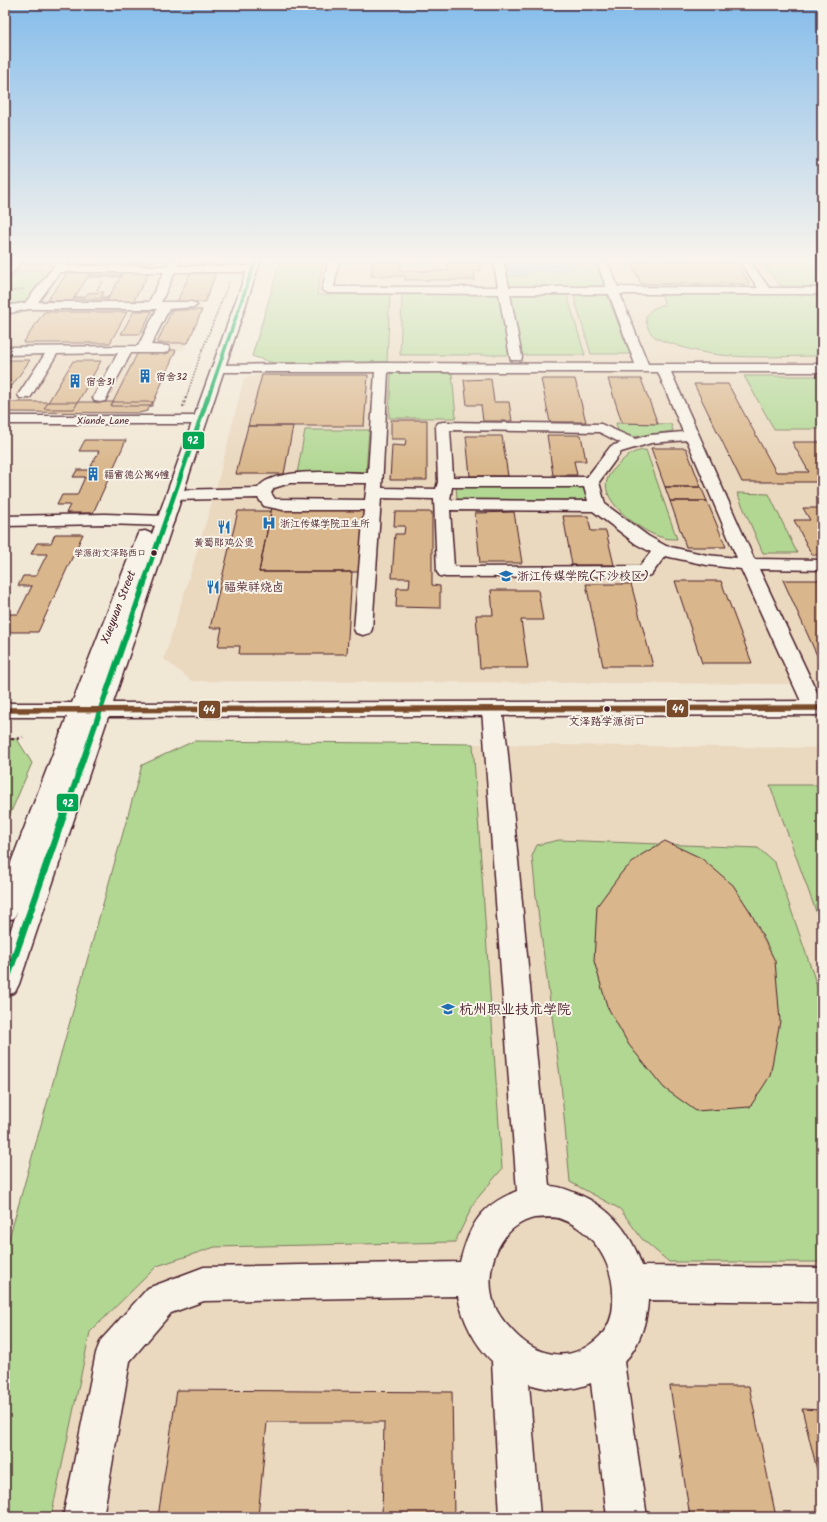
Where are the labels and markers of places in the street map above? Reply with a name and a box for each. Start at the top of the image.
building icon: 宿舍32 [137,368,153,384]
place label: 宿舍32 [156,369,188,385]
building icon: 宿舍31 [67,373,83,389]
place label: 宿舍31 [86,374,115,390]
building icon: 福雷德公寓4幢 [85,466,101,482]
place label: 福雷德公寓4幢 [104,467,170,483]
hospital icon: 浙江传媒学院卫生所 [261,515,277,531]
place label: 浙江传媒学院卫生所 [280,516,370,532]
restaurant icon: 黄蜀郎鸡公煲 [216,519,232,535]
place label: 黄蜀郎鸡公煲 [194,535,254,551]
place label: 学源街文泽路西口 [74,546,146,561]
marker: 学源街文泽路西口 [149,548,159,558]
place label: 浙江传媒学院(下沙校区) [517,567,649,586]
school or university icon: 浙江传媒学院(下沙校区) [498,568,514,584]
place label: 福荣祥烧卤 [224,578,284,597]
restaurant icon: 福荣祥烧卤 [205,579,221,595]
marker: 文泽路学源街口 [602,704,612,714]
place label: 文泽路学源街口 [569,713,646,731]
place label: 杭州职业技术学院 [459,999,571,1021]
school or university icon: 杭州职业技术学院 [440,1001,456,1017]

